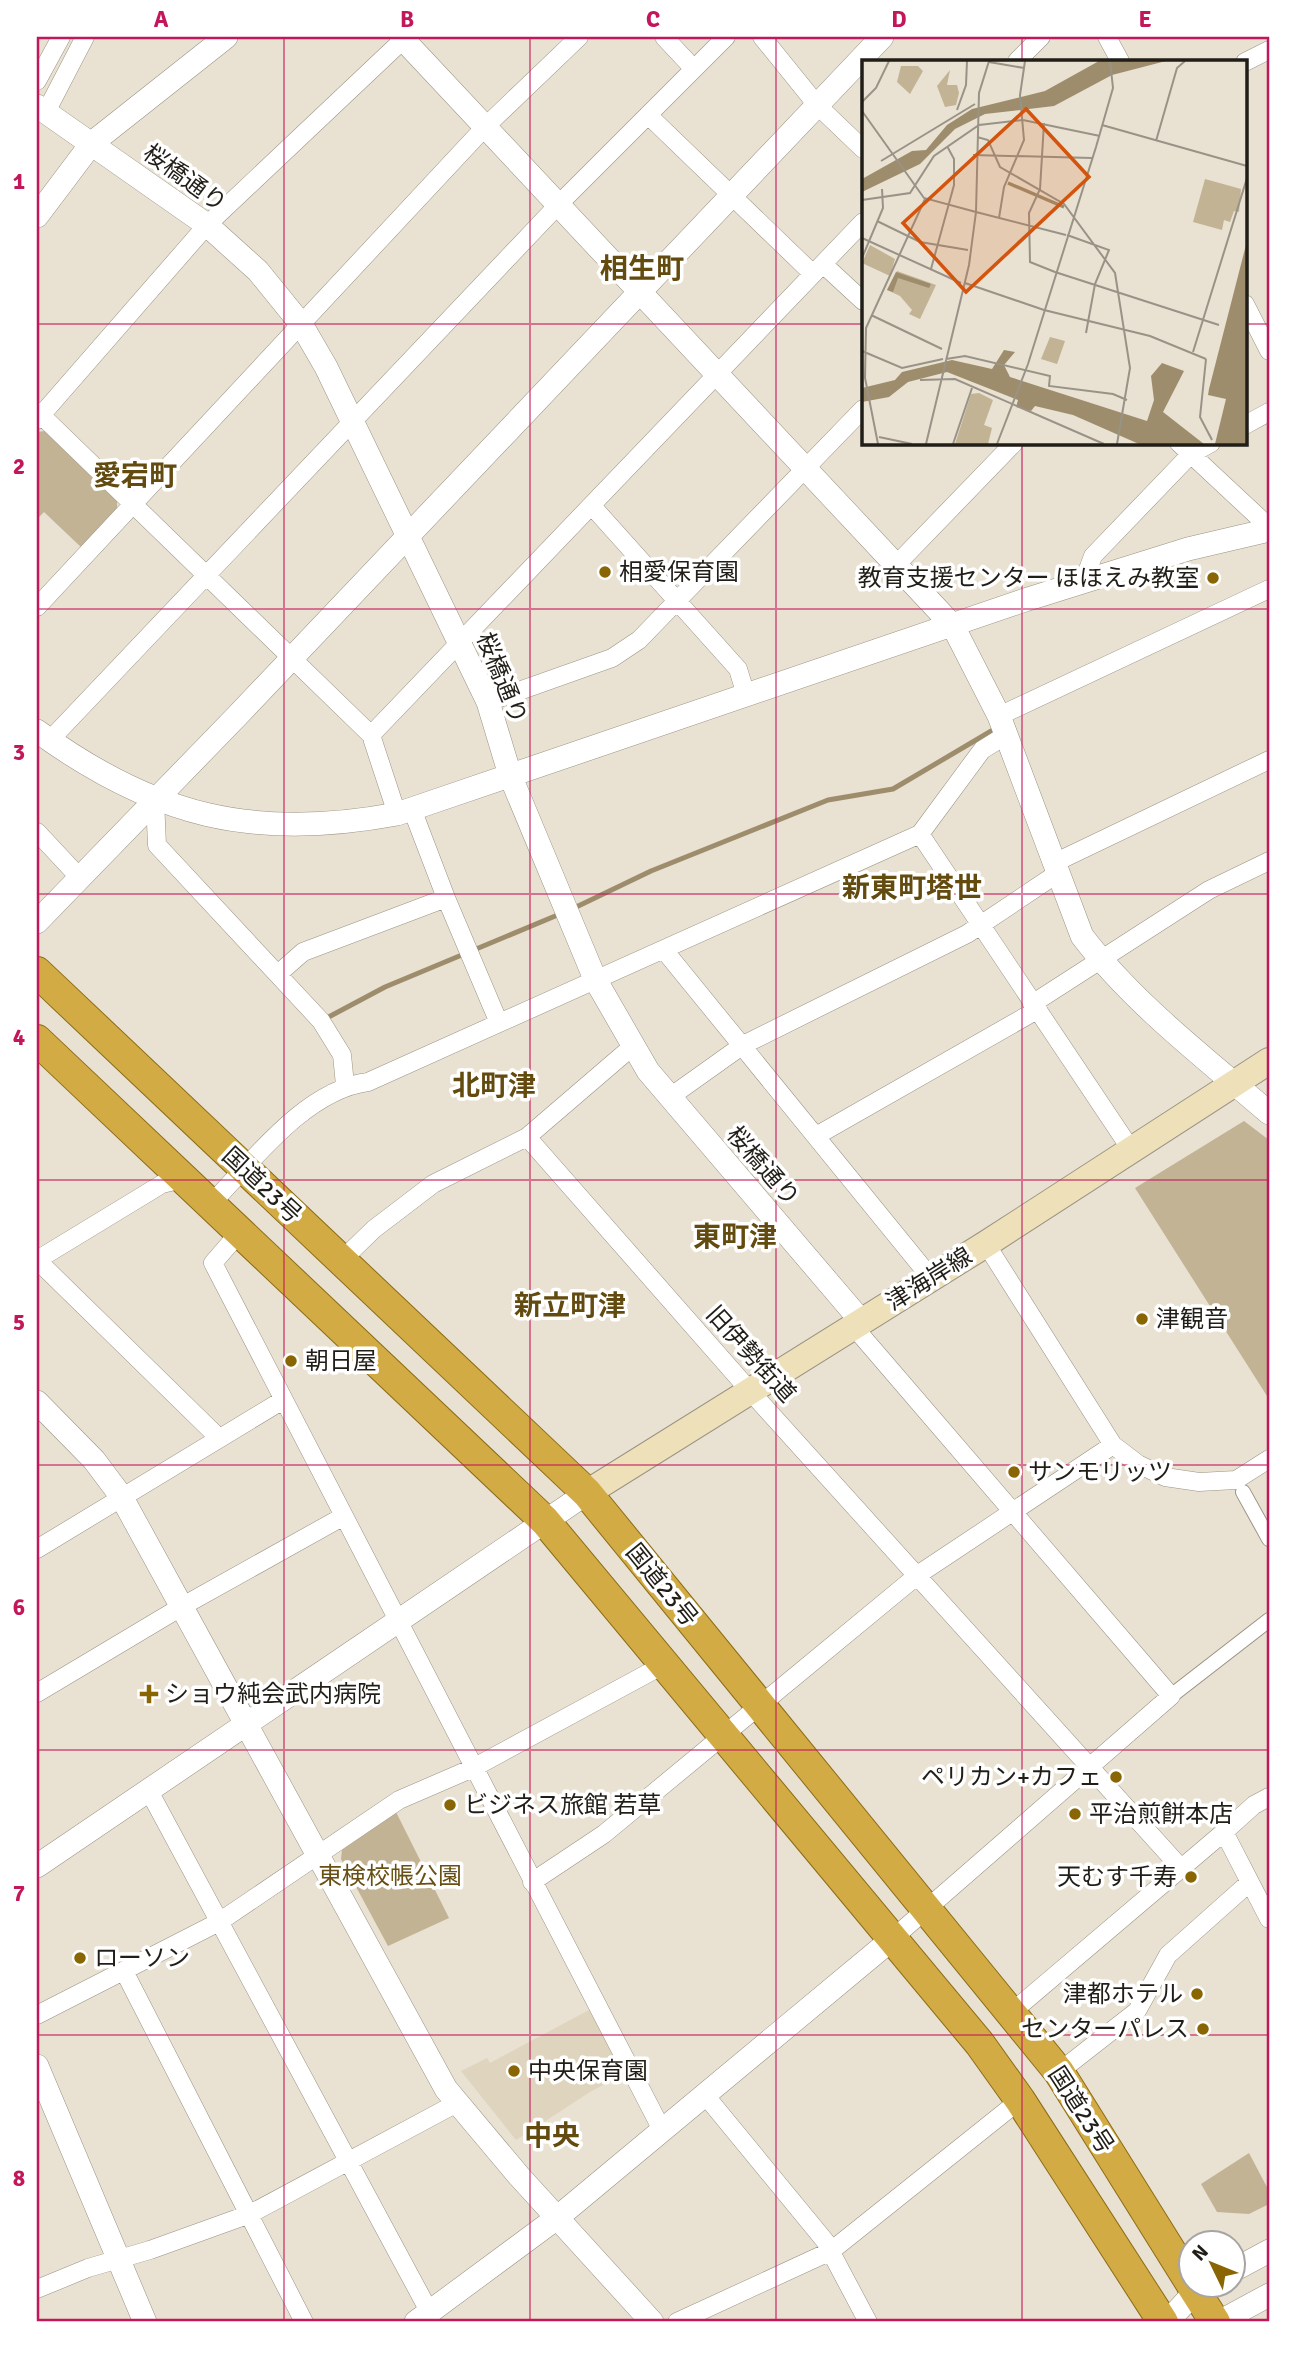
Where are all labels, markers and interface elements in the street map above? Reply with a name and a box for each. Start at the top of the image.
text: A [154,5,169,34]
text: B [400,5,414,34]
text: C [646,5,660,34]
text: D [891,5,907,34]
text: E [1138,5,1152,34]
inset map [862,60,1246,444]
street label: 桜橋通り [137,138,233,218]
text: 1 [13,167,25,196]
district label: 相生町 [600,252,684,286]
text: 2 [13,452,25,481]
district label: 愛宕町 [93,459,177,493]
place label: 相愛保育園 [619,557,739,587]
place label: 教育支援センター ほほえみ教室 [858,563,1199,593]
marker: 相愛保育園 [597,564,613,580]
marker: 教育支援センター ほほえみ教室 [1205,570,1221,586]
street label: 桜橋通り [470,628,534,728]
text: 3 [13,738,25,767]
district label: 新東町塔世 [842,871,982,905]
text: 4 [13,1023,25,1052]
district label: 北町津 [452,1069,536,1103]
street label: 桜橋通り [720,1120,806,1212]
street label: 国道23号 [216,1141,308,1229]
district label: 東町津 [693,1220,777,1254]
street label: 津海岸線 [880,1241,978,1317]
district label: 新立町津 [514,1289,626,1323]
street label: 旧伊勢街道 [700,1299,802,1409]
place label: 津観音 [1156,1304,1228,1334]
text: 5 [13,1308,25,1337]
marker: 津観音 [1134,1311,1150,1327]
place label: 朝日屋 [305,1346,377,1376]
marker: 朝日屋 [283,1353,299,1369]
place label: サンモリッツ [1028,1457,1172,1487]
marker: サンモリッツ [1006,1464,1022,1480]
street label: 国道23号 [620,1538,704,1632]
text: 6 [13,1593,25,1622]
place label: ショウ純会武内病院 [165,1679,381,1709]
marker: ショウ純会武内病院 [139,1684,159,1704]
place label: ペリカン+カフェ [921,1762,1102,1792]
marker: ペリカン+カフェ [1108,1769,1124,1785]
place label: ビジネス旅館 若草 [464,1790,661,1820]
marker: ビジネス旅館 若草 [442,1797,458,1813]
place label: 平治煎餅本店 [1089,1799,1233,1829]
marker: 平治煎餅本店 [1067,1806,1083,1822]
park label: 東検校帳公園 [318,1861,462,1891]
place label: 天むす千寿 [1057,1862,1177,1892]
marker: 天むす千寿 [1183,1869,1199,1885]
text: 7 [13,1879,25,1908]
place label: ローソン [94,1943,190,1973]
marker: ローソン [72,1950,88,1966]
place label: 津都ホテル [1063,1979,1183,2009]
marker: 津都ホテル [1189,1986,1205,2002]
place label: センターパレス [1021,2014,1189,2044]
marker: センターパレス [1195,2021,1211,2037]
place label: 中央保育園 [528,2056,648,2086]
street label: 国道23号 [1042,2061,1120,2159]
marker: 中央保育園 [506,2063,522,2079]
district label: 中央 [524,2119,580,2153]
text: 8 [13,2164,25,2193]
north arrow [1176,2230,1246,2300]
text: N [1187,2240,1214,2266]

